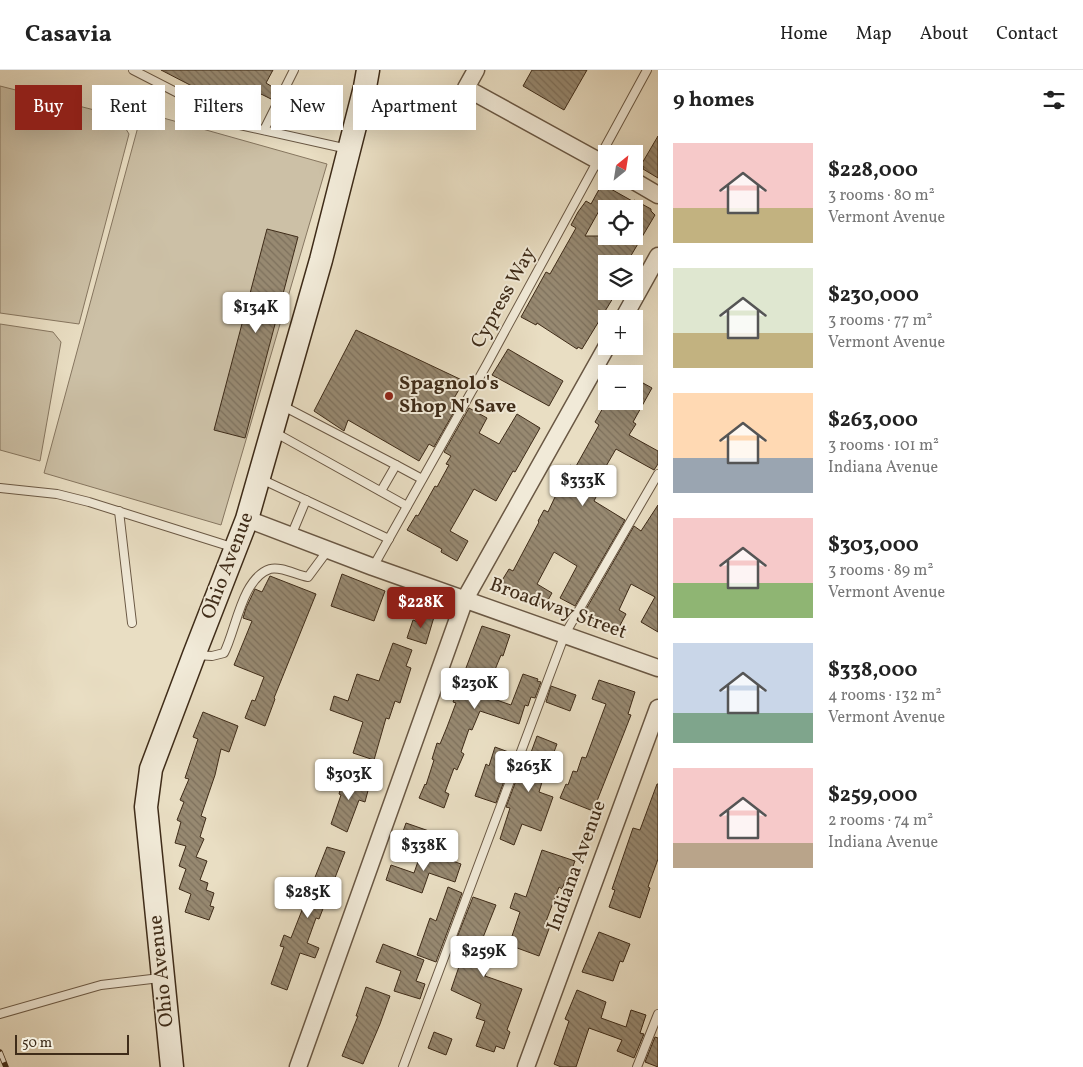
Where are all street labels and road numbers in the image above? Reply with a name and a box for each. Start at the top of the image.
street label: Cypress Way [465,242,543,354]
street label: Ohio Avenue [195,508,261,624]
street label: Broadway Street [485,571,631,647]
street label: Indiana Avenue [540,797,614,935]
street label: Ohio Avenue [142,914,182,1028]

